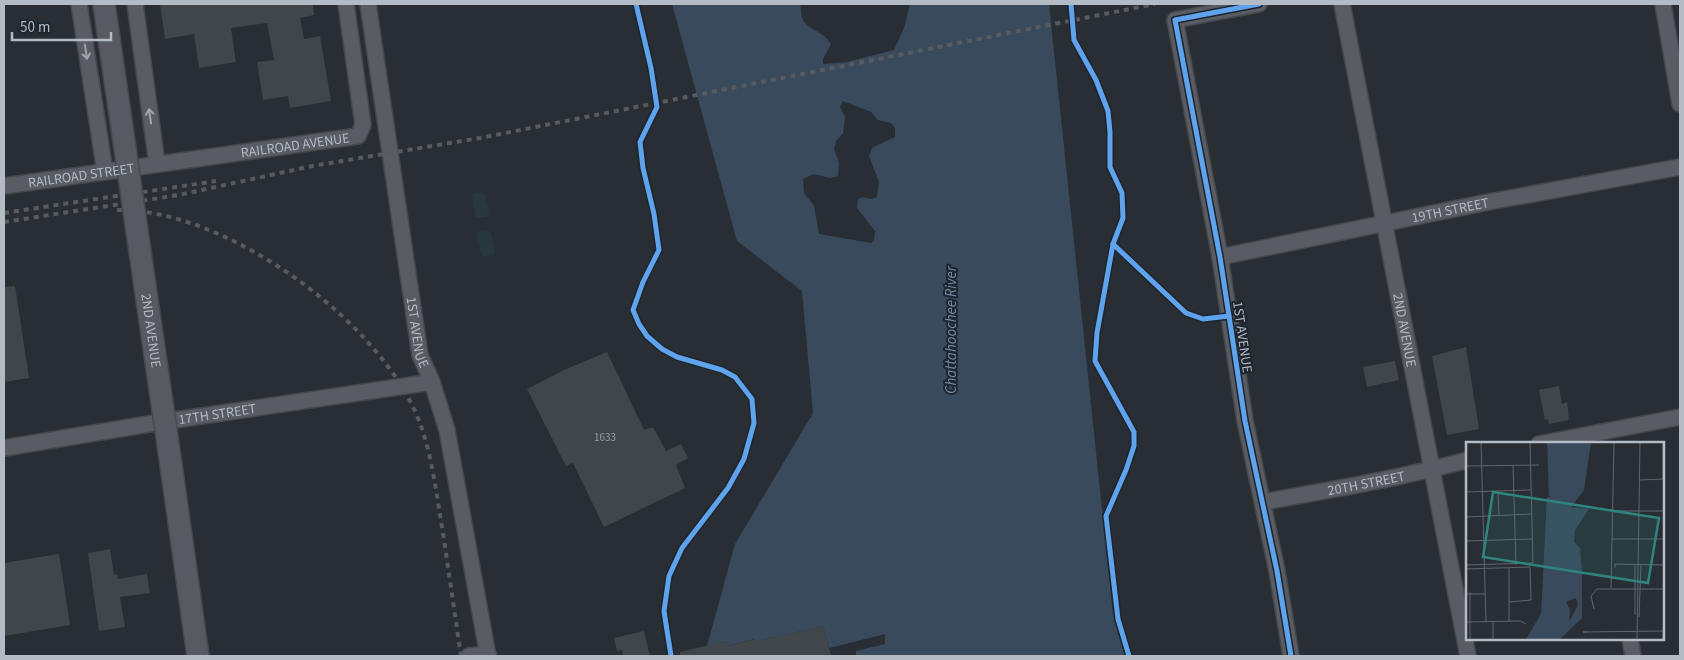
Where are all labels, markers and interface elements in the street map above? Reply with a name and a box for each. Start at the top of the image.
scale bar [12,10,111,42]
text: 50 m [20,17,50,38]
one-way arrow [81,44,91,60]
one-way arrow [145,108,155,124]
street label: RAILROAD AVENUE [240,128,351,163]
street label: RAILROAD STREET [27,159,136,193]
street label: 19TH STREET [1410,193,1491,228]
water label: Chattahoochee River [941,265,962,394]
street label: 2ND AVENUE [1387,291,1421,369]
street label: 2ND AVENUE [135,292,166,369]
street label: 1ST AVENUE [400,295,434,372]
street label: 1ST AVENUE [1227,300,1257,374]
street label: 17TH STREET [177,399,258,430]
house number: 1633 [594,430,616,445]
inset map [1466,442,1664,640]
street label: 20TH STREET [1326,466,1407,501]

